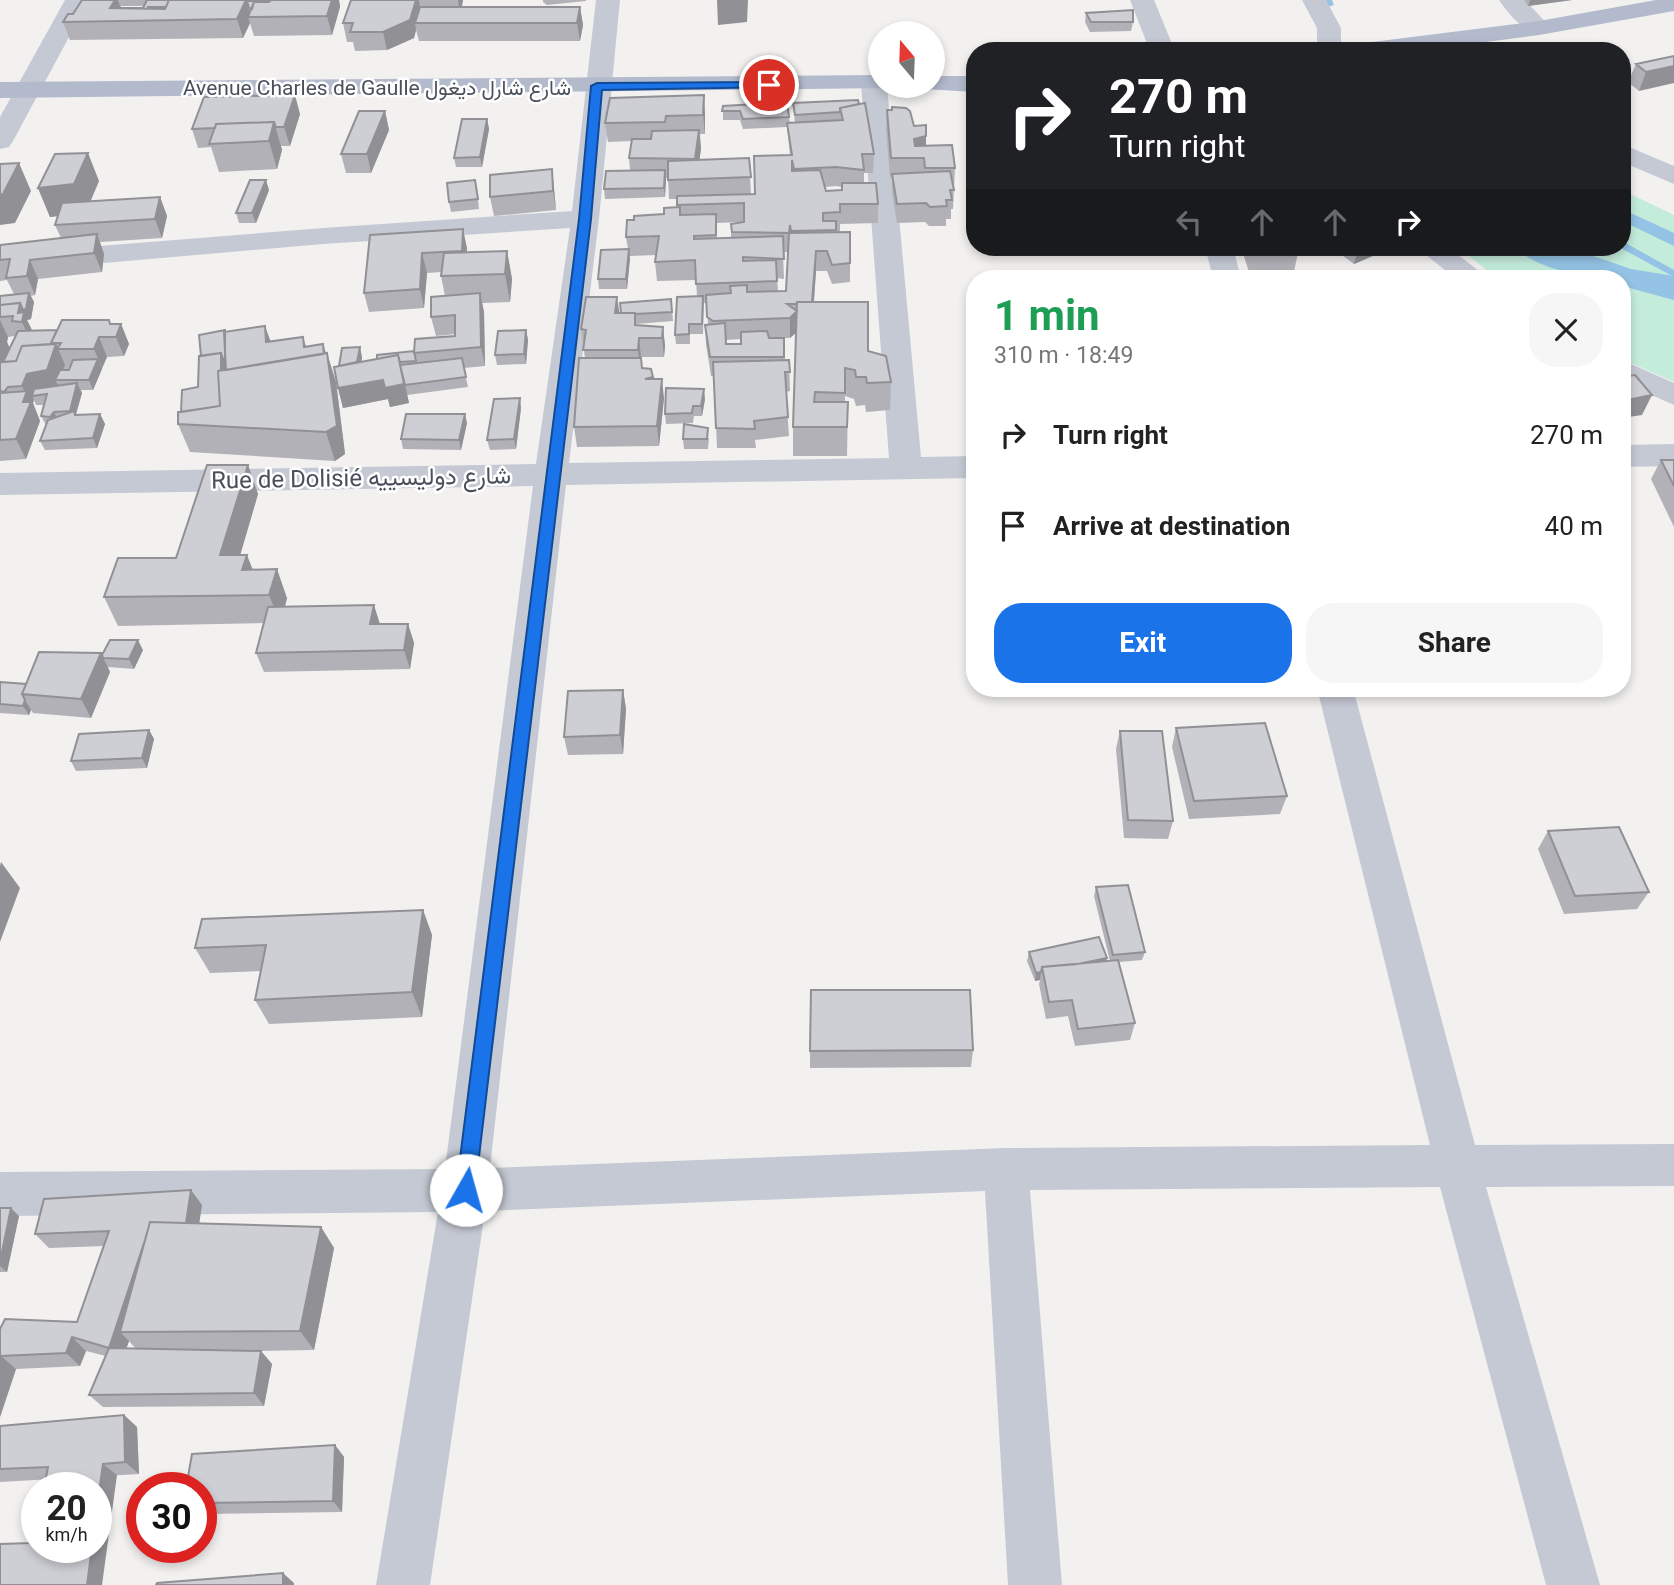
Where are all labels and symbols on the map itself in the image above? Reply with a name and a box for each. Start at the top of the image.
north arrow [868,21,945,98]
pin [739,55,799,115]
street label: Avenue Charles de Gaulle شارع شارل ديغول [183,76,571,102]
street label: Rue de Dolisié شارع دوليسييه [211,461,511,497]
position arrow [429,1153,503,1227]
speed limit sign: 30 [126,1472,217,1563]

